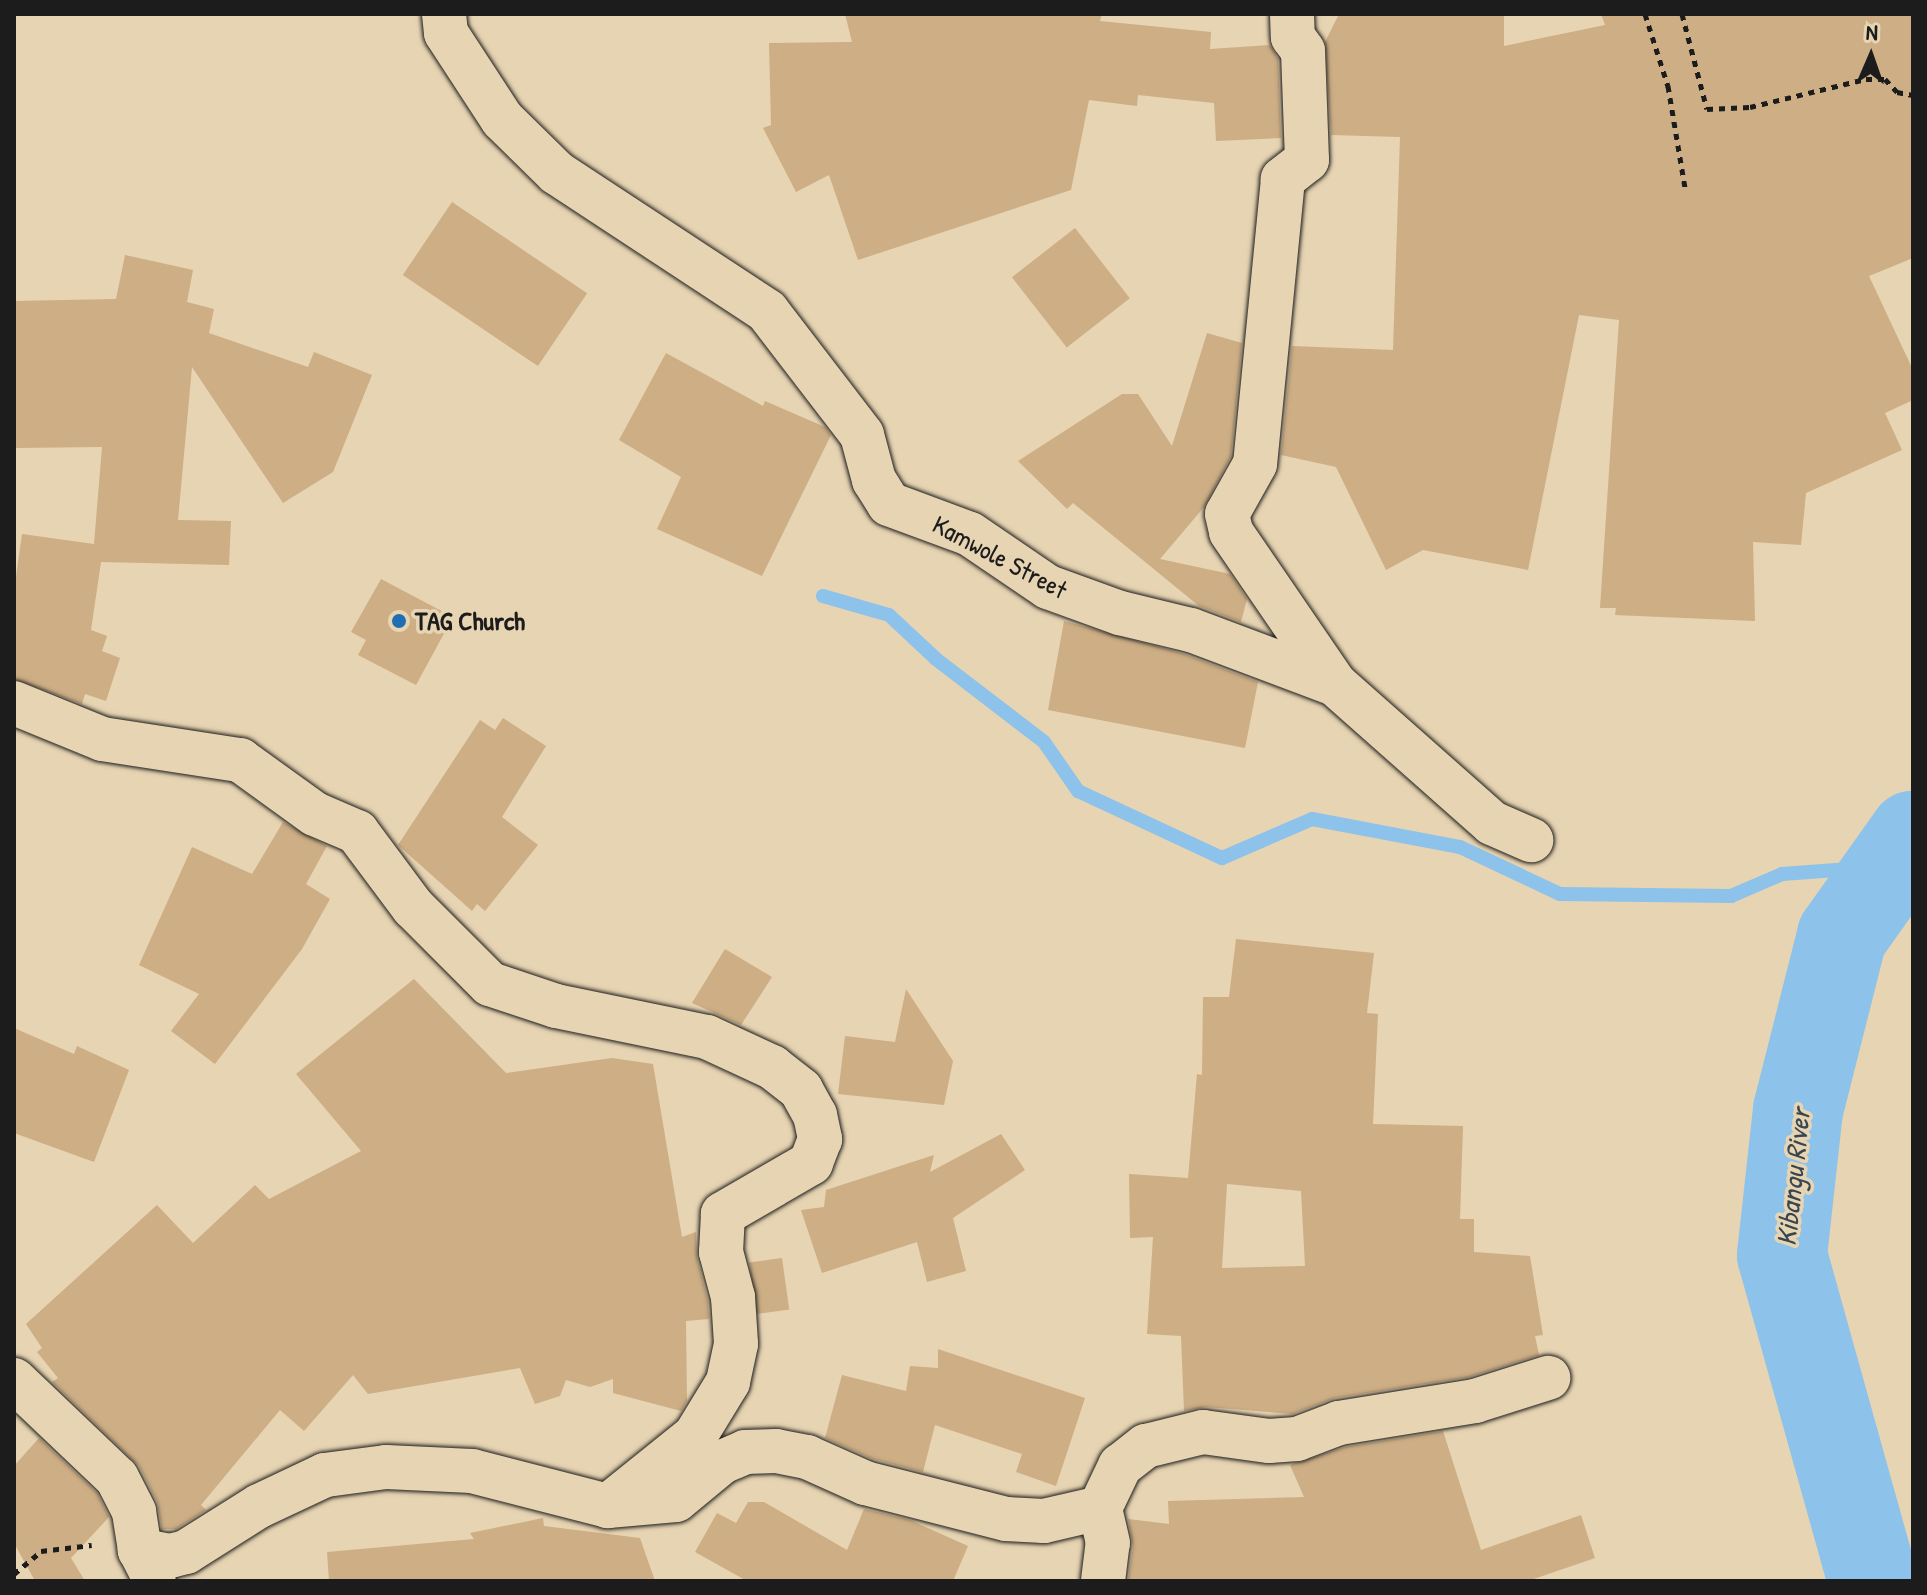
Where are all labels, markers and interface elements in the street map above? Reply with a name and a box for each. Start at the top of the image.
north arrow [1831,16,1911,96]
text: N [1865,17,1878,47]
street label: Kamwole Street [927,509,1073,605]
place label: TAG Church [415,605,525,637]
marker: TAG Church [390,612,408,630]
water label: Kibangu River [1769,1106,1817,1248]

